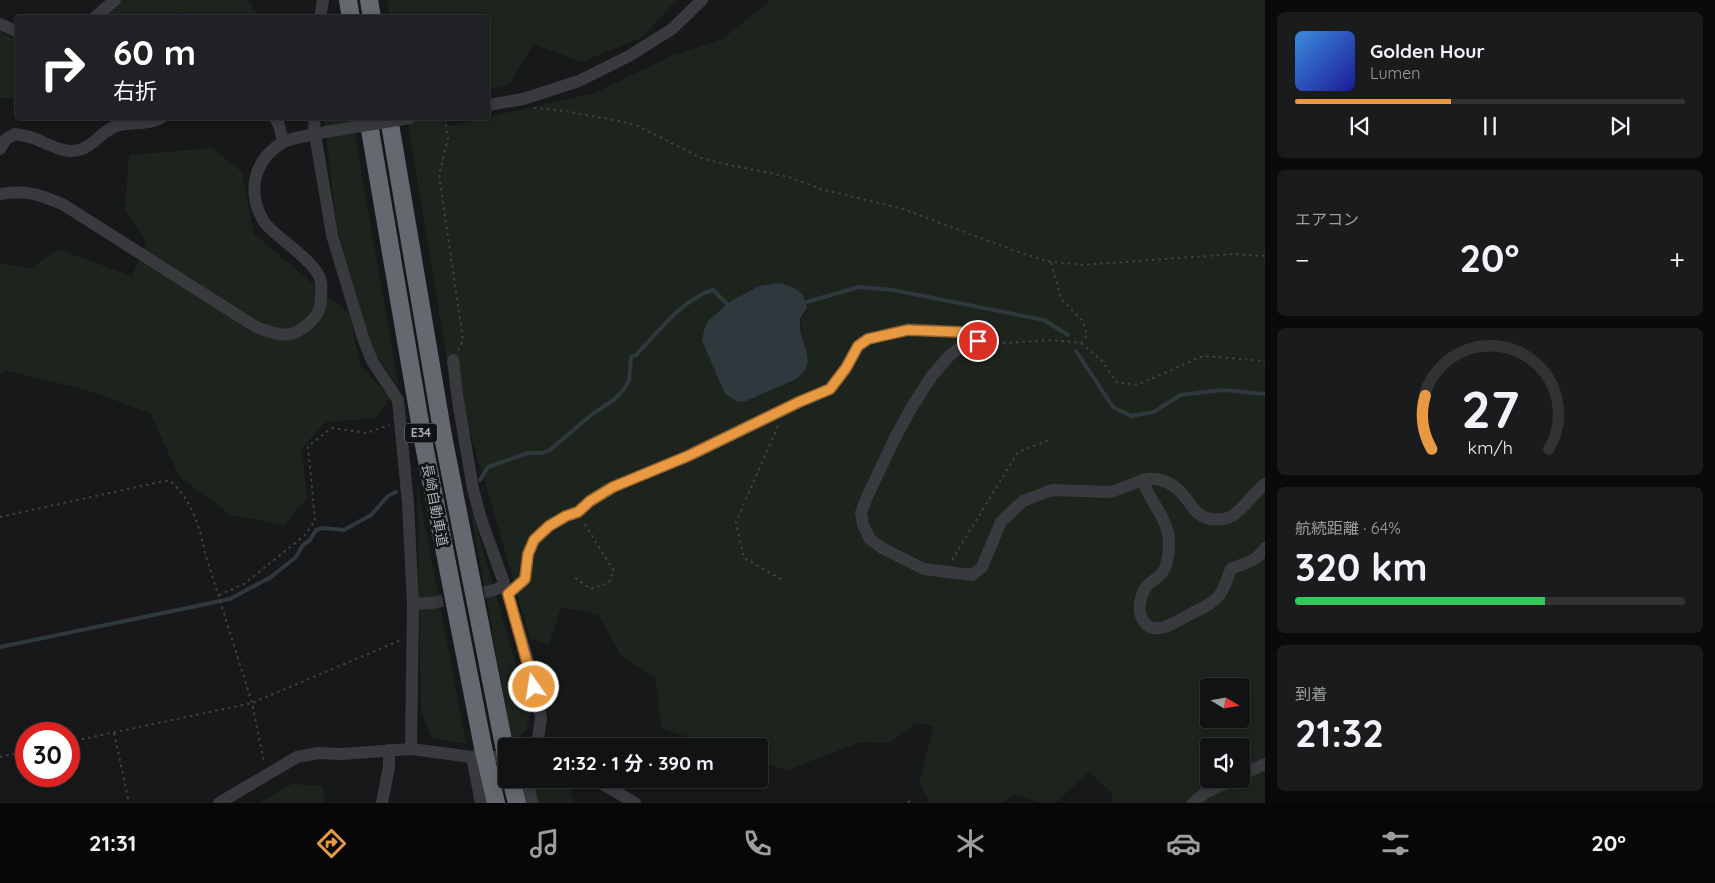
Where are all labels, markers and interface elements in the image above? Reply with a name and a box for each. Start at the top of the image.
text: 60 m [113,30,196,74]
icon: right [30,35,95,100]
text: Golden Hour [1370,39,1485,63]
text: Lumen [1370,63,1421,83]
text: 右折 [113,77,157,105]
icon: previous [1346,112,1374,140]
icon: pause [1476,112,1504,140]
icon: next [1606,112,1634,140]
text: エアコン [1295,209,1359,229]
text: 20° [1459,234,1519,282]
text: − [1295,242,1310,277]
text: + [1669,242,1685,277]
pin [957,320,999,362]
icon: arrive [964,327,992,355]
text: 27 [1461,376,1519,441]
road number: E34 [405,423,437,442]
text: km/h [1467,436,1513,458]
street label: 長崎自動車道 [418,462,452,548]
text: 航続距離 · 64% [1295,518,1401,538]
text: 320 km [1295,543,1428,591]
position arrow [507,660,559,712]
north arrow [1200,678,1250,728]
map controls [1200,678,1250,788]
text: 到着 [1295,684,1327,704]
text: 21:32 [1295,709,1384,757]
speed limit sign: 30 [15,722,80,787]
button: sound [1200,738,1250,788]
text: 21:32 · 1 分 · 390 m [552,751,714,775]
icon: directions [314,826,349,861]
icon: music [527,826,562,861]
icon: phone [740,826,775,861]
icon: climate [953,826,988,861]
icon: car [1166,826,1201,861]
icon: filters [1378,826,1413,861]
text: 21:31 [89,829,136,857]
text: 20° [1591,829,1626,857]

